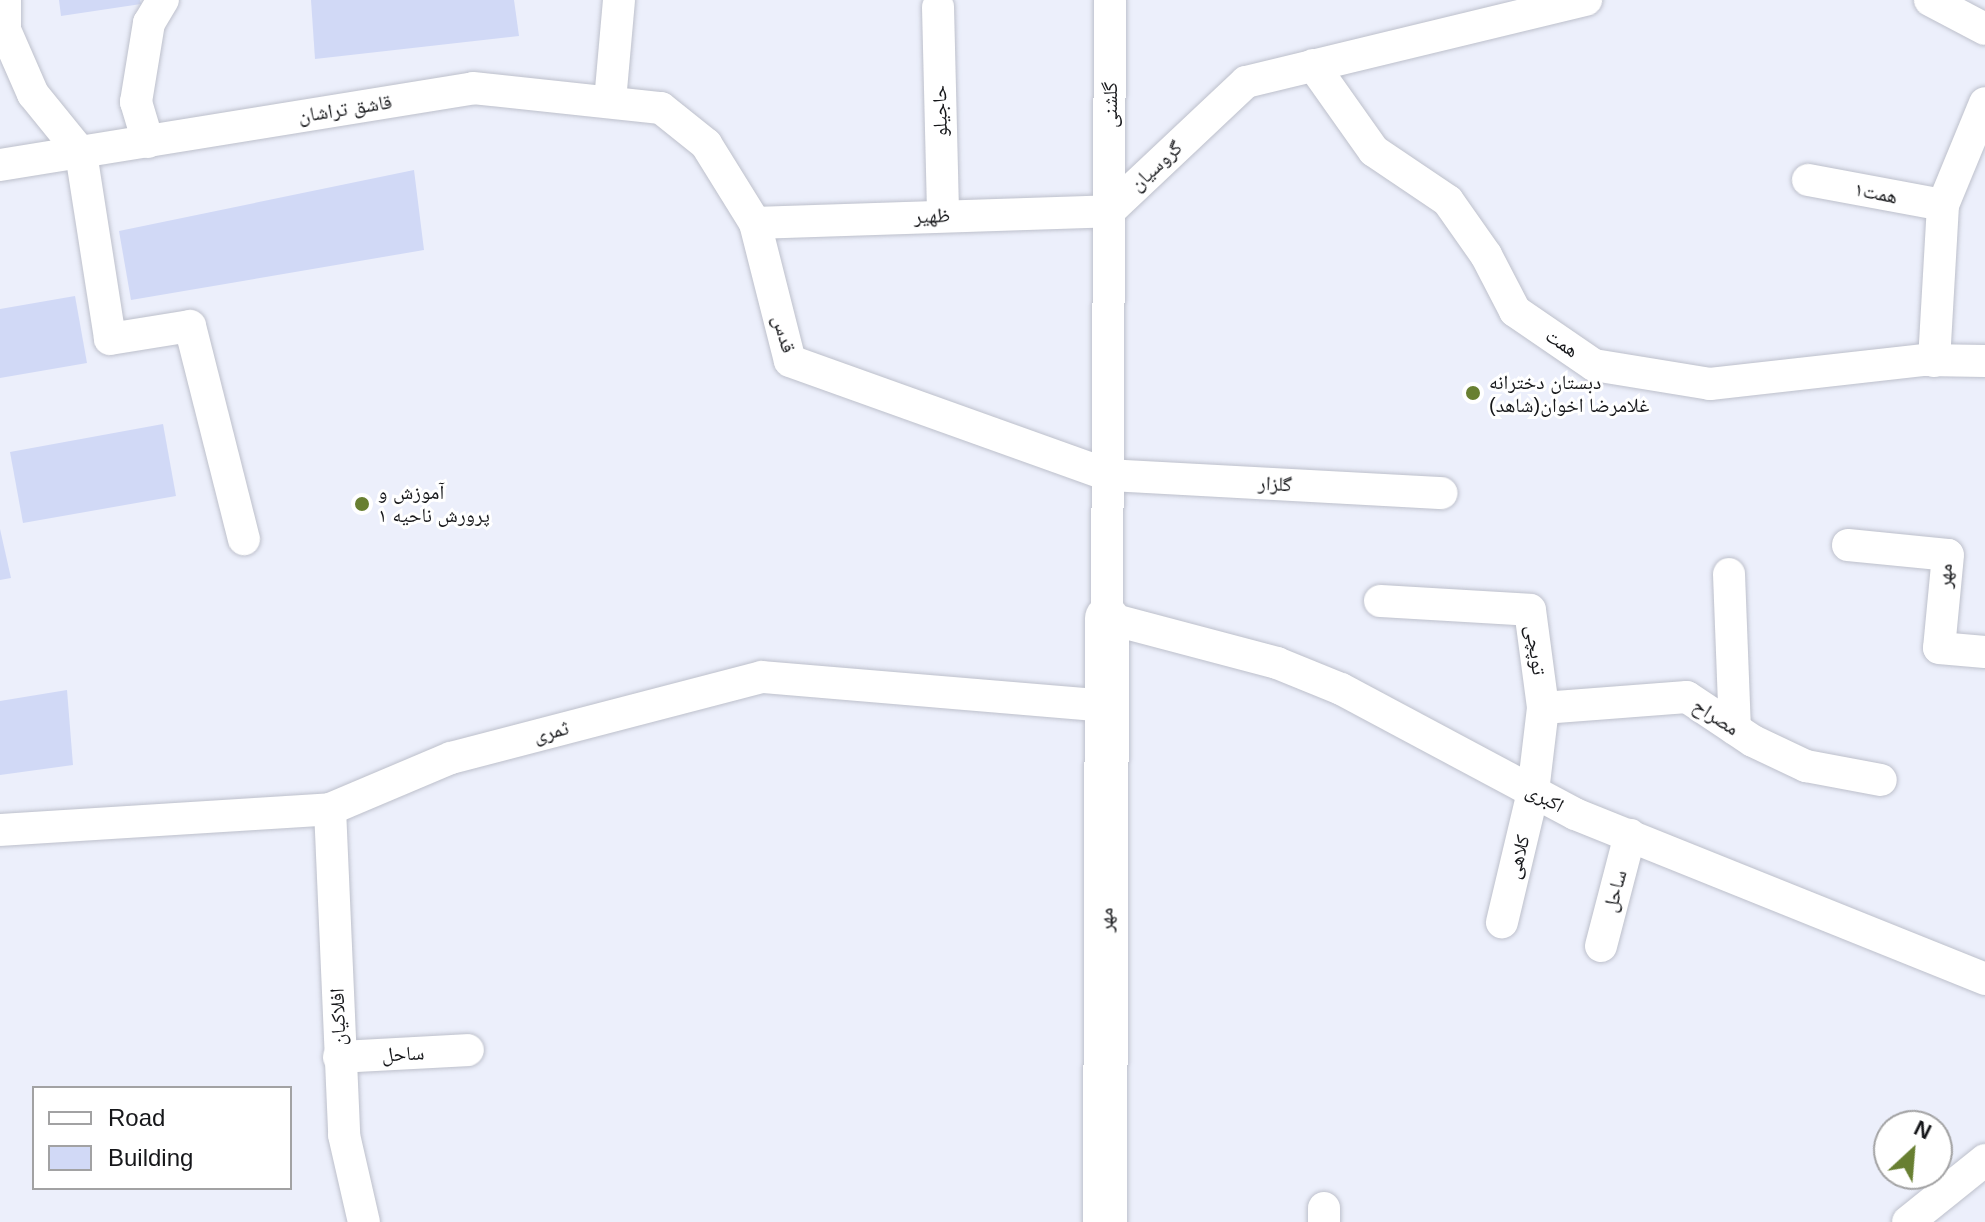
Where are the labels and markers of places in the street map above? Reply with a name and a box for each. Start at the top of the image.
place label: دبستان دخترانه غلامرضا اخوان(شاهد) [1489,370,1649,417]
marker: دبستان دخترانه غلامرضا اخوان(شاهد) [1464,384,1482,402]
place label: آموزش و پرورش ناحیه ۱ [378,480,490,527]
marker: آموزش و پرورش ناحیه ۱ [353,495,371,513]

